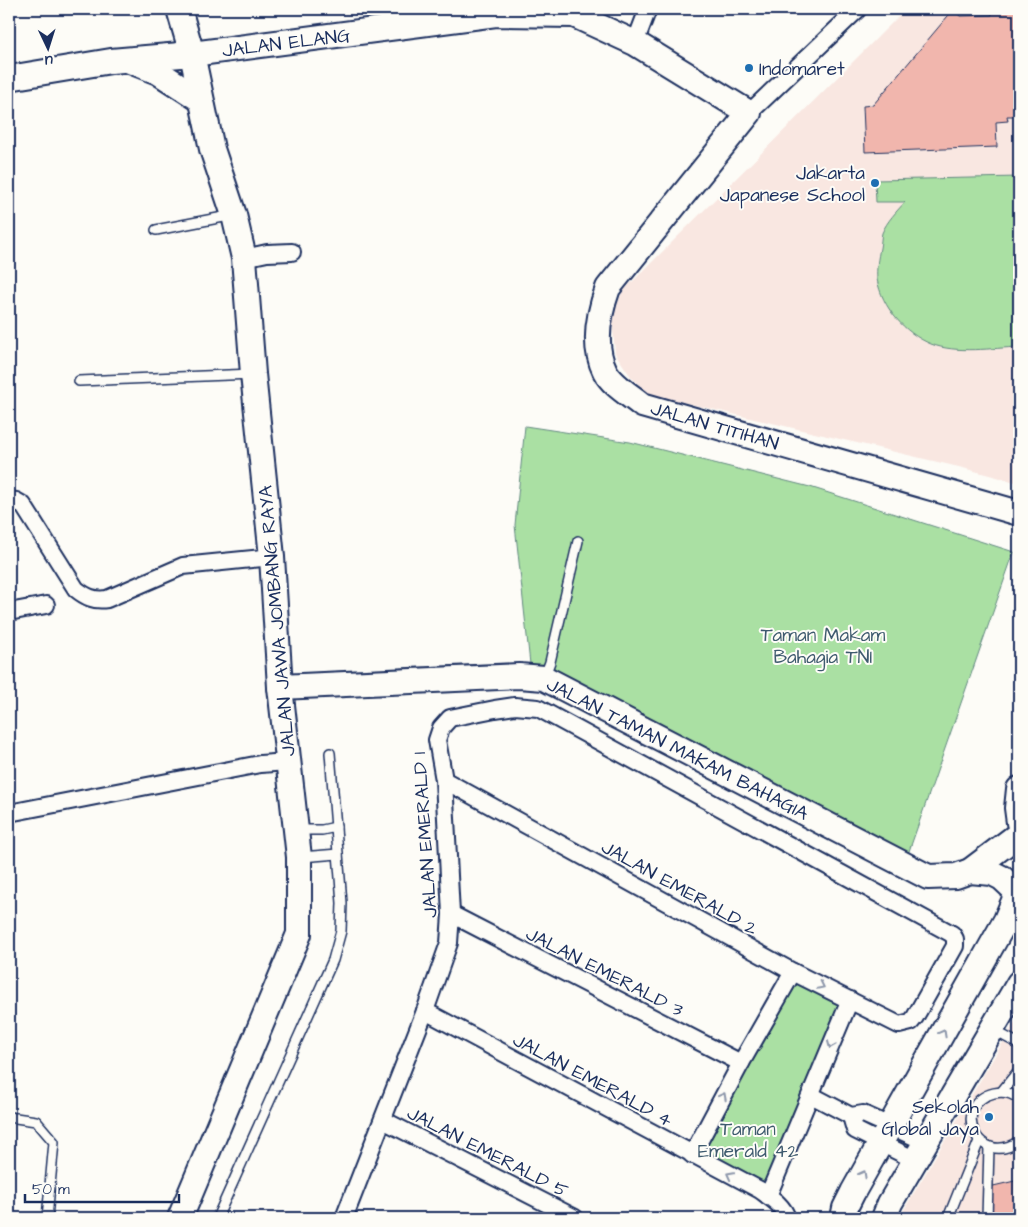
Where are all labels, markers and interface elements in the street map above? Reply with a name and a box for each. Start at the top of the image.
north arrow [22,22,72,72]
street label: JALAN ELANG [221,22,352,65]
text: U [44,50,53,70]
place label: Indomaret [759,56,845,83]
marker: Indomaret [743,62,755,74]
place label: Jakarta Japanese School [720,160,865,209]
marker: Jakarta Japanese School [869,177,881,189]
street label: JALAN TITIHAN [647,395,782,458]
street label: JALAN JAWA JOMBANG RAYA [252,484,303,757]
park label: Taman Makam Bahagia TNI [761,622,885,672]
street label: JALAN TAMAN MAKAM BAHAGIA [542,671,813,827]
street label: JALAN EMERALD 1 [406,750,445,919]
street label: JALAN EMERALD 2 [596,834,762,943]
street label: JALAN EMERALD 3 [521,921,688,1024]
one-way arrow [816,980,825,990]
street label: JALAN EMERALD 4 [508,1027,677,1134]
one-way arrow [936,1029,946,1038]
one-way arrow [827,1040,837,1049]
one-way arrow [717,1093,727,1102]
place label: Sekolah Global Jaya [881,1094,980,1144]
street label: JALAN EMERALD 5 [402,1100,573,1205]
marker: Sekolah Global Jaya [983,1111,995,1123]
park label: Taman Emerald 42 [698,1116,798,1165]
one-way arrow [727,1171,736,1181]
one-way arrow [857,1171,867,1180]
scale bar [25,1172,179,1204]
text: 50 m [32,1179,70,1200]

